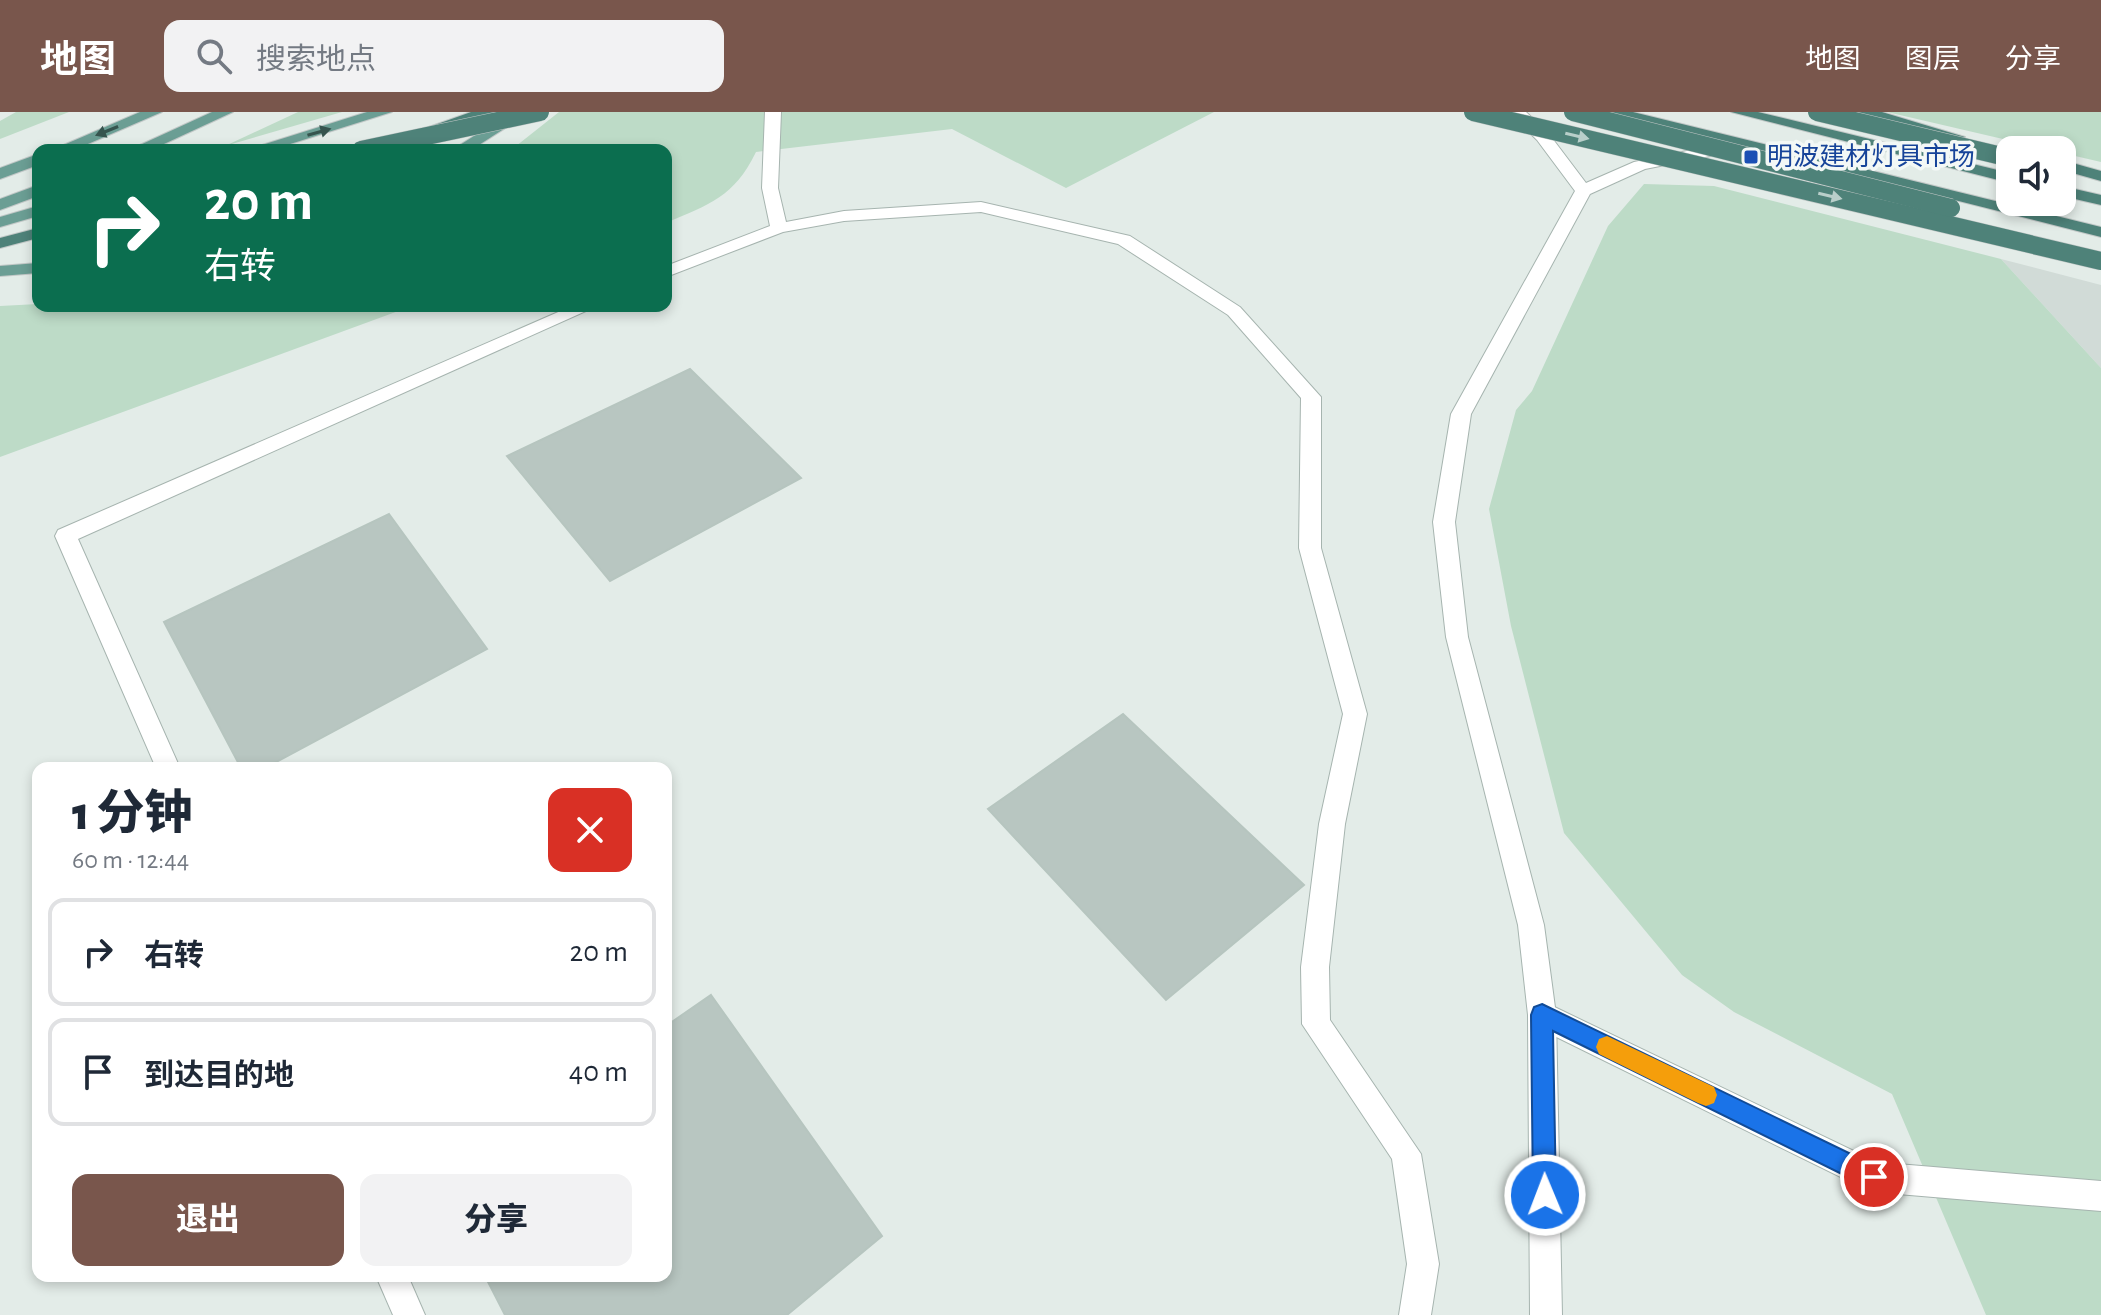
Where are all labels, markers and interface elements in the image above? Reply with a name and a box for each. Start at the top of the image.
search box [164,20,724,92]
icon: search [192,34,236,78]
text: 地图 [40,42,116,80]
text: 搜索地点 [256,45,376,75]
text: 地图 [1805,46,1861,74]
text: 图层 [1905,46,1961,74]
text: 分享 [2005,46,2061,74]
one-way arrow [95,125,119,138]
one-way arrow [308,125,332,138]
one-way arrow [1564,130,1589,143]
map controls [1996,136,2076,216]
button: sound [1996,136,2076,216]
place label: 明波建材灯具市场 [1767,142,1975,170]
marker: 明波建材灯具市场 [1742,148,1760,166]
text: 20 m [204,174,313,230]
icon: right [72,176,176,280]
one-way arrow [1817,190,1842,202]
text: 右转 [204,249,276,285]
button: close [548,788,632,872]
text: 1 分钟 [72,791,193,839]
text: 60 m · 12:44 [72,847,189,873]
icon: right [76,930,120,974]
text: 20 m [570,937,628,967]
text: 右转 [144,941,204,971]
icon: arrive [76,1050,120,1094]
text: 40 m [569,1057,628,1087]
text: 到达目的地 [144,1061,294,1091]
pin [1840,1143,1908,1211]
position arrow [1503,1153,1587,1237]
icon: arrive [1852,1155,1896,1199]
button: 退出 [72,1174,344,1266]
button: 分享 [360,1174,632,1266]

